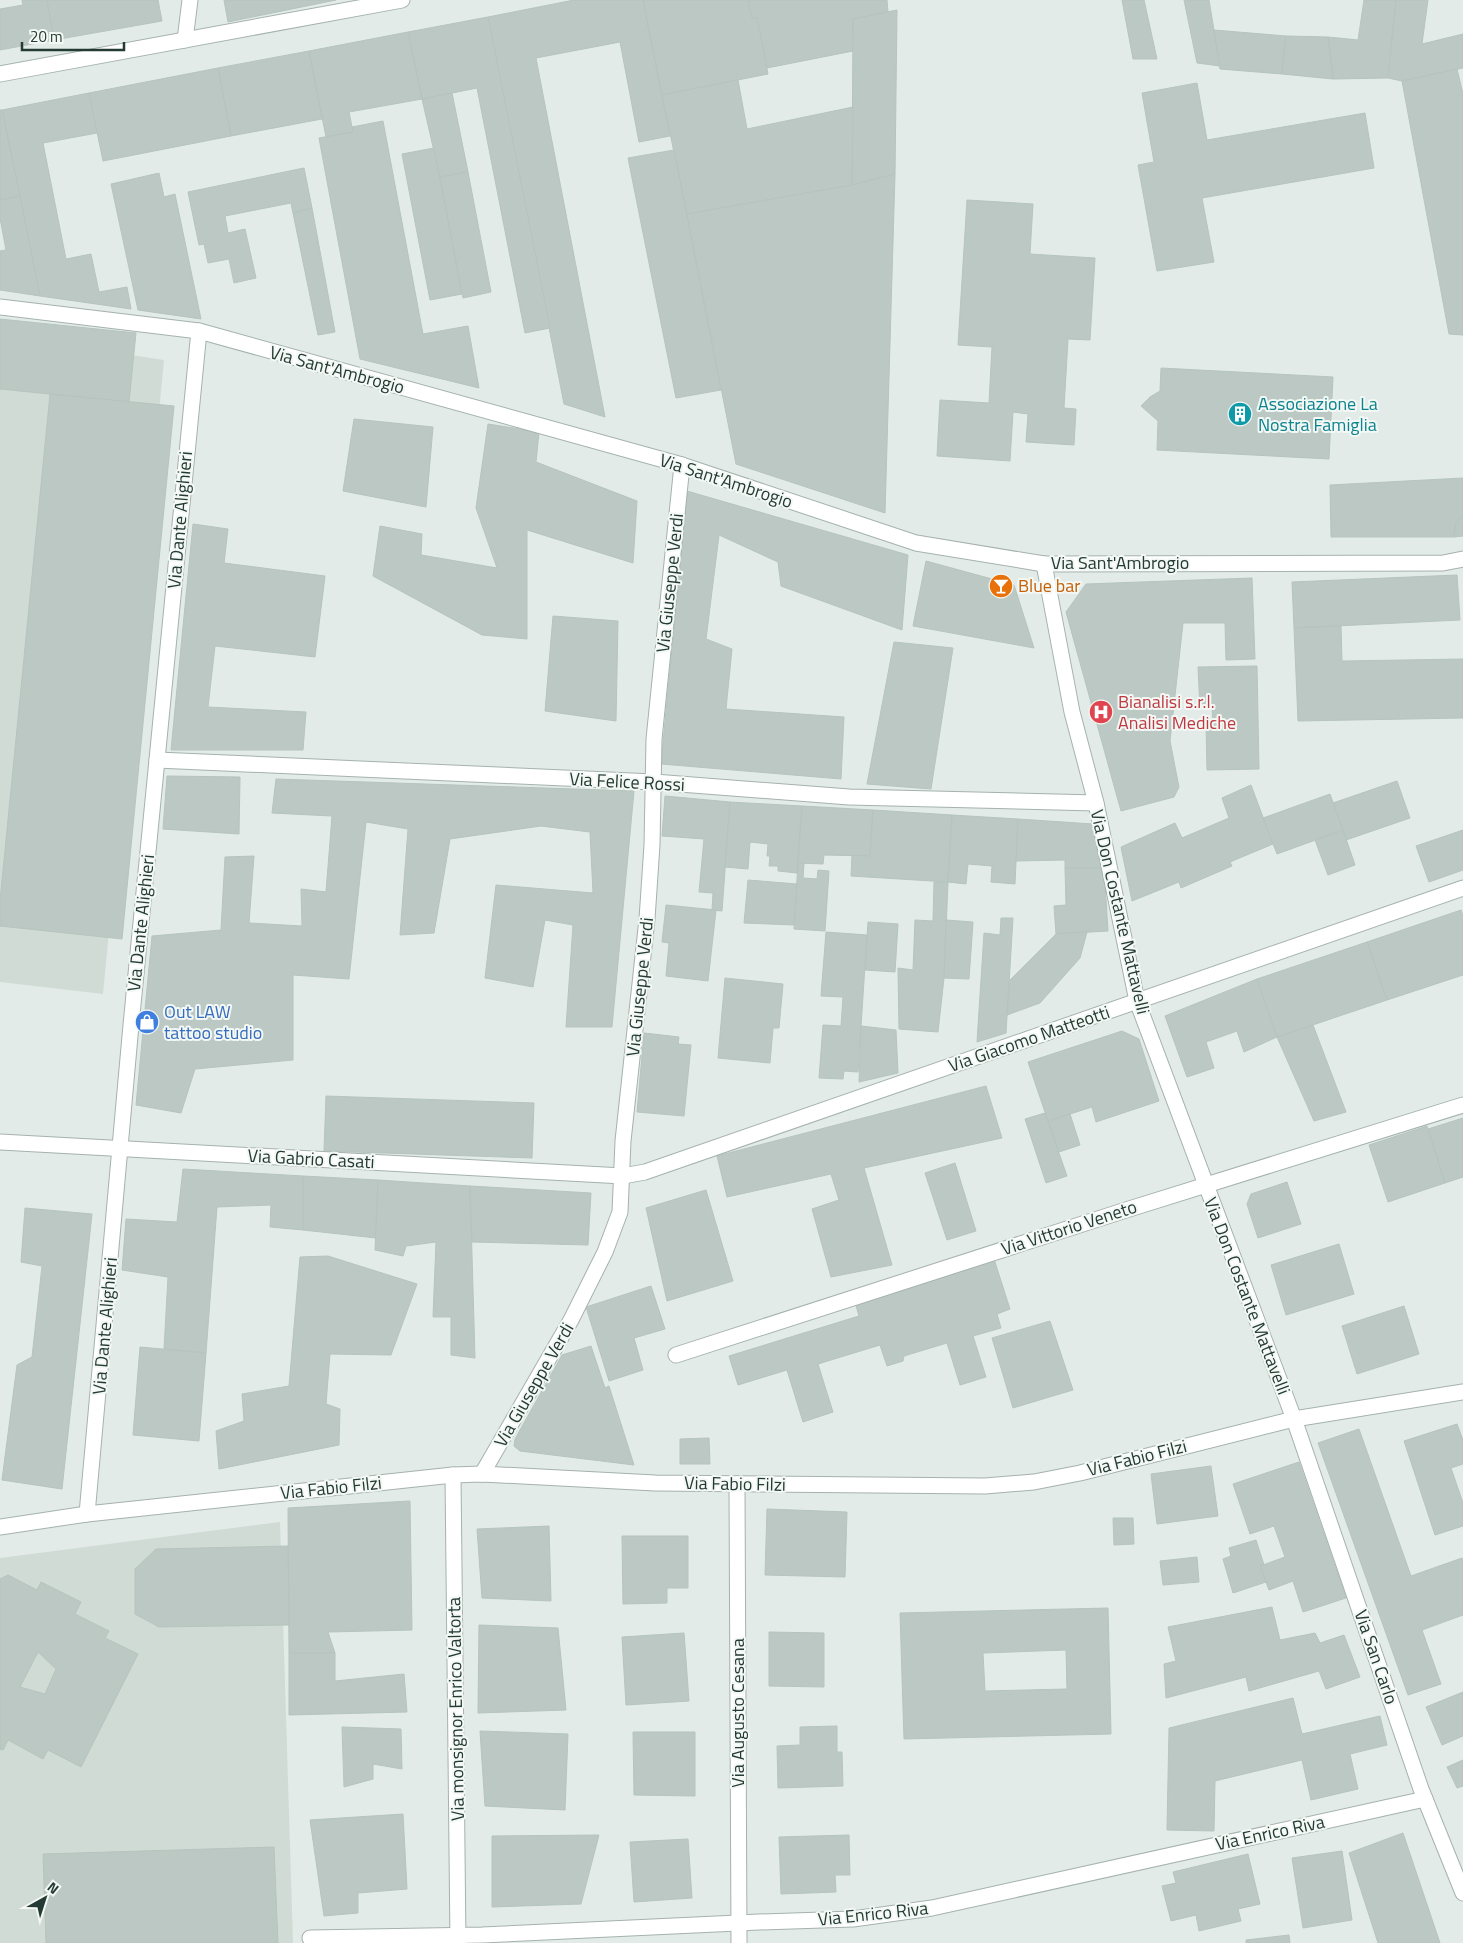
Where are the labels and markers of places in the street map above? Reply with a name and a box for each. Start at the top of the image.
place label: Associazione La Nostra Famiglia [1258,390,1378,438]
building icon: Associazione La Nostra Famiglia [1227,401,1253,427]
place label: Blue bar [1018,572,1081,599]
bar icon: Blue bar [988,573,1014,599]
place label: Bianalisi s.r.l. Analisi Mediche [1118,688,1236,736]
hospital icon: Bianalisi s.r.l. Analisi Mediche [1088,699,1114,725]
place label: Out LAW tattoo studio [164,998,262,1046]
shop icon: Out LAW tattoo studio [134,1009,160,1035]

